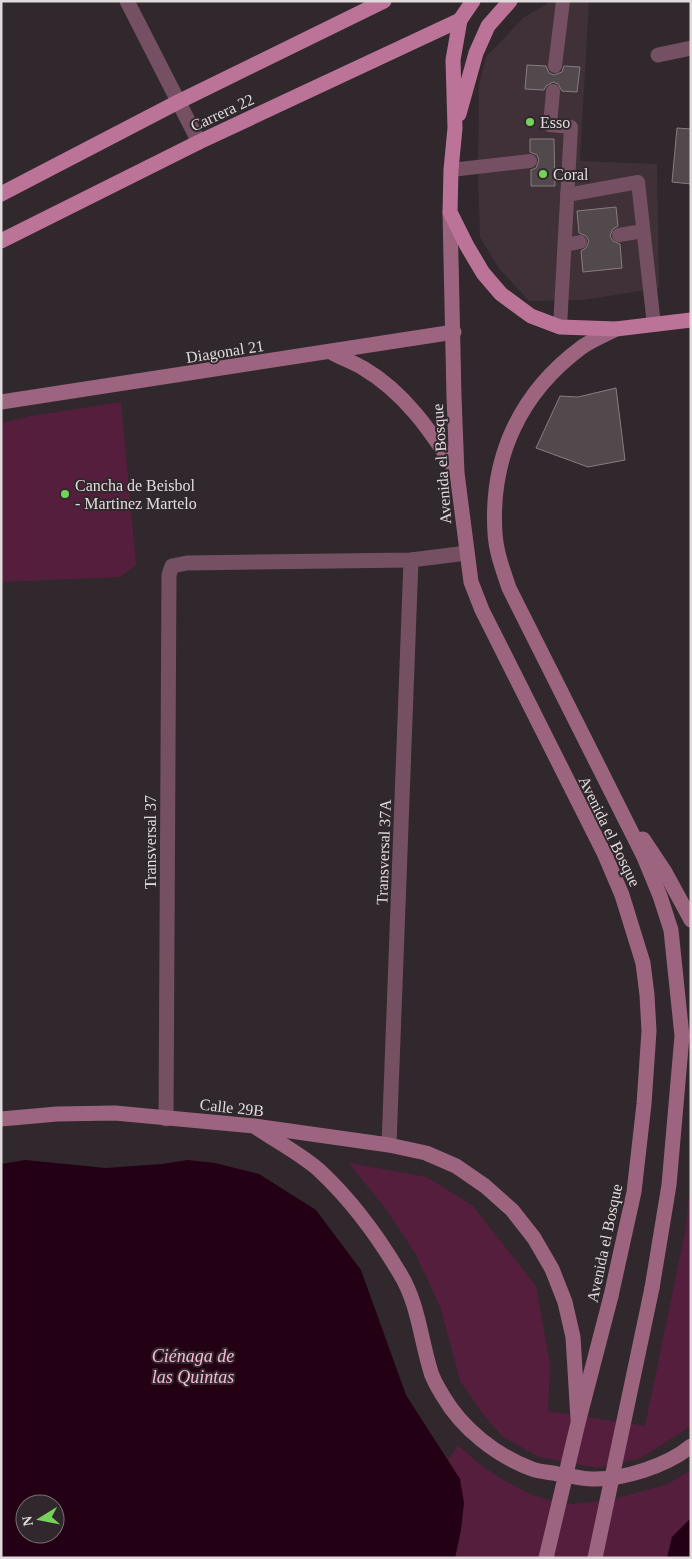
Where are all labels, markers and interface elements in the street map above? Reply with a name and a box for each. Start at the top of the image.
street label: Carrera 22 [188,90,257,135]
place label: Esso [540,114,570,131]
marker: Esso [524,116,536,128]
place label: Coral [553,166,589,183]
marker: Coral [537,168,549,180]
street label: Diagonal 21 [185,337,265,367]
street label: Avenida el Bosque [429,403,455,525]
place label: Cancha de Beisbol - Martinez Martelo [75,477,197,512]
marker: Cancha de Beisbol - Martinez Martelo [59,488,71,500]
street label: Avenida el Bosque [575,773,644,890]
street label: Transversal 37 [142,795,159,889]
street label: Transversal 37A [373,798,394,905]
street label: Calle 29B [199,1096,265,1119]
street label: Avenida el Bosque [584,1182,626,1304]
water label: Ciénaga de las Quintas [152,1346,234,1387]
north arrow [15,1494,65,1544]
text: N [19,1515,36,1527]

